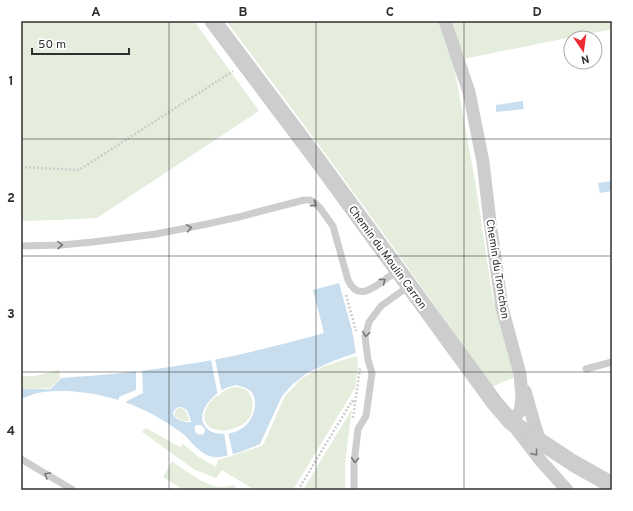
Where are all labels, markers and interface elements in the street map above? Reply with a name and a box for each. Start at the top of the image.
text: A [91,5,101,21]
text: B [239,5,248,21]
text: C [386,5,394,21]
text: D [532,5,542,21]
scale bar [32,30,129,56]
north arrow [563,30,603,70]
text: 50 m [38,37,66,53]
text: N [580,51,590,66]
text: 1 [8,74,14,90]
text: 2 [7,191,15,207]
one-way arrow [310,199,317,207]
street label: Chemin du Moulin Carron [345,203,429,312]
street label: Chemin du Tronchon [482,218,512,320]
one-way arrow [186,224,192,232]
one-way arrow [57,240,63,249]
one-way arrow [379,278,386,285]
text: 3 [7,307,15,323]
one-way arrow [362,331,371,337]
text: 4 [7,424,15,440]
one-way arrow [530,449,538,456]
one-way arrow [350,457,359,463]
one-way arrow [44,472,51,479]

